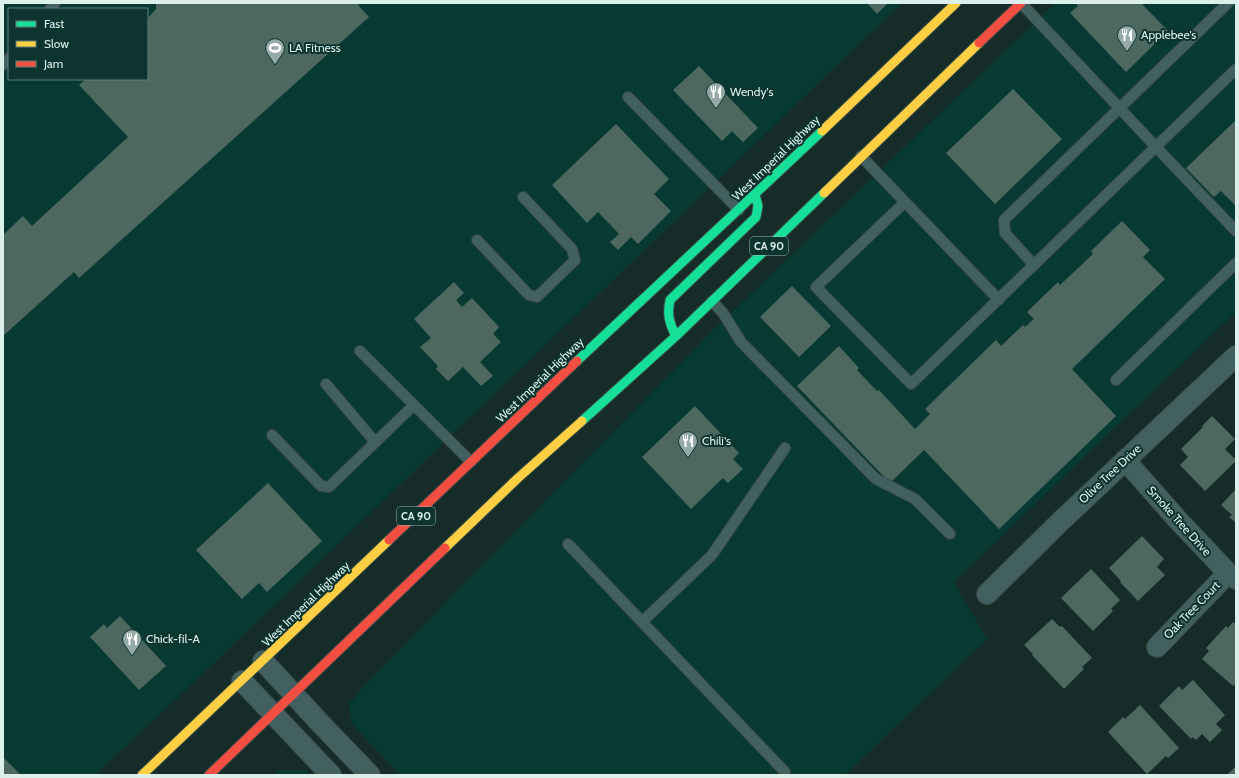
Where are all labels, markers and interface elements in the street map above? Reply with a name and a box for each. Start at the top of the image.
legend [8,8,148,80]
text: Fast [44,16,64,31]
restaurant icon: Applebee's [1116,24,1138,52]
place label: Applebee's [1141,27,1196,42]
text: Slow [44,36,69,51]
sports icon: LA Fitness [264,37,286,65]
place label: LA Fitness [289,40,341,55]
text: Jam [43,56,63,71]
restaurant icon: Wendy's [705,81,727,109]
place label: Wendy's [730,84,773,99]
street label: West Imperial Highway [729,112,823,203]
road number: CA 90 [750,237,788,255]
street label: West Imperial Highway [493,334,587,425]
restaurant icon: Chili's [677,430,699,458]
place label: Chili's [702,433,731,448]
street label: Olive Tree Drive [1075,441,1144,506]
street label: Smoke Tree Drive [1144,483,1215,559]
road number: CA 90 [397,507,435,525]
street label: West Imperial Highway [259,558,353,649]
street label: Oak Tree Court [1160,578,1223,642]
restaurant icon: Chick-fil-A [121,628,143,656]
place label: Chick-fil-A [146,631,201,646]

